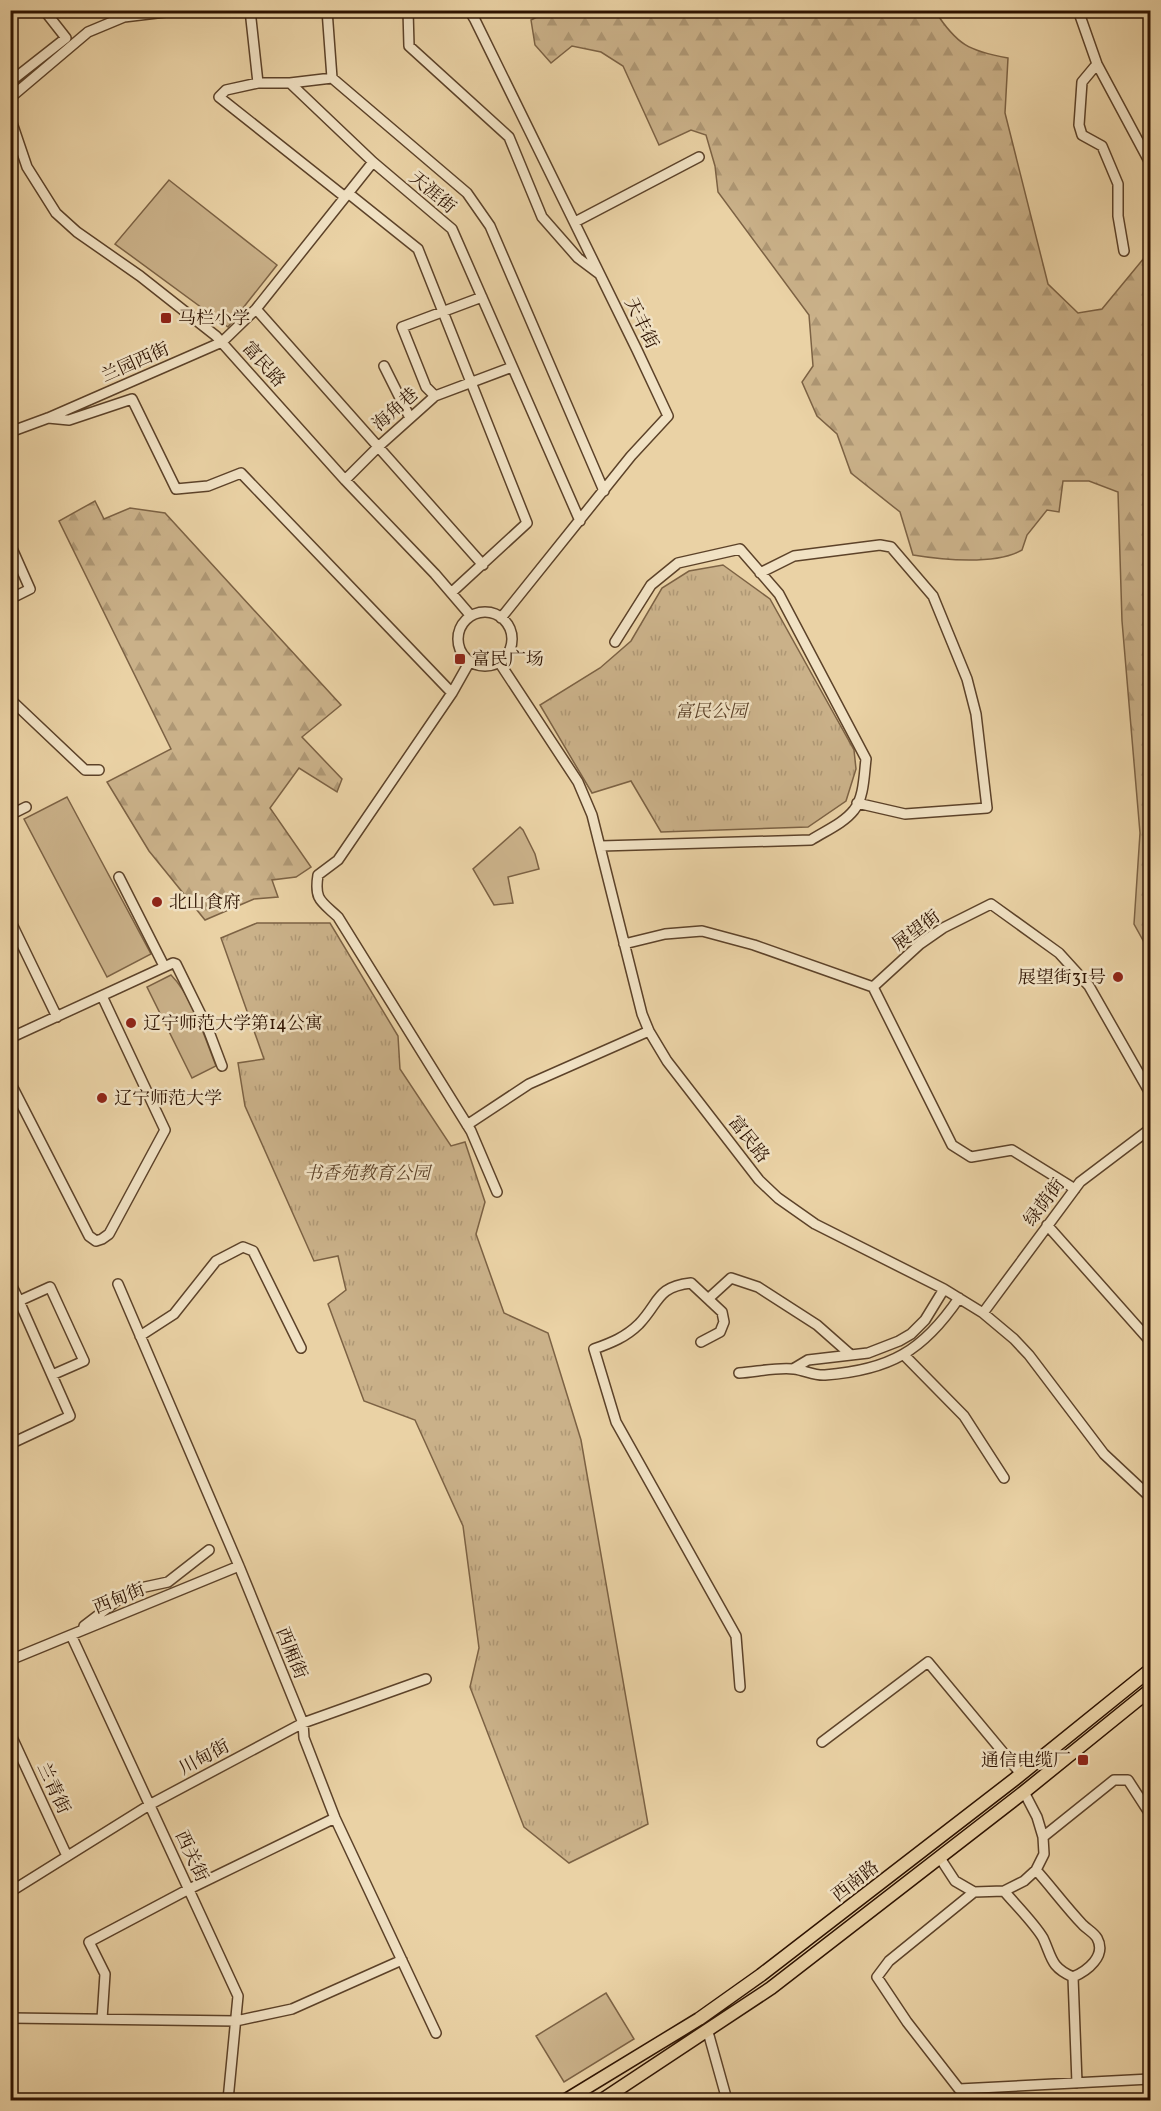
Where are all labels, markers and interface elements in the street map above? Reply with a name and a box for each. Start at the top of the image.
street label: 天涯街 [403,166,461,220]
street label: 天丰街 [618,294,664,353]
place label: 马栏小学 [178,307,250,332]
marker: 马栏小学 [159,311,173,325]
street label: 兰园西街 [98,337,174,389]
street label: 富民路 [236,337,290,393]
street label: 海角巷 [368,383,424,437]
place label: 富民广场 [472,648,544,673]
marker: 富民广场 [453,652,467,666]
park label: 富民公园 [675,700,750,725]
place label: 北山食府 [169,891,241,916]
marker: 北山食府 [150,895,164,909]
street label: 展望街 [888,905,946,957]
place label: 展望街31号 [1018,966,1106,991]
marker: 展望街31号 [1111,970,1125,984]
place label: 辽宁师范大学第14公寓 [143,1012,323,1037]
marker: 辽宁师范大学第14公寓 [124,1016,138,1030]
place label: 辽宁师范大学 [114,1087,222,1112]
marker: 辽宁师范大学 [95,1091,109,1105]
street label: 富民路 [721,1111,774,1169]
park label: 书香苑教育公园 [304,1162,433,1187]
street label: 绿荫街 [1019,1174,1071,1232]
street label: 西甸街 [90,1578,149,1621]
street label: 西厢街 [269,1624,312,1683]
street label: 川甸街 [175,1735,234,1782]
place label: 通信电缆厂 [981,1749,1071,1774]
marker: 通信电缆厂 [1076,1753,1090,1767]
street label: 兰青街 [30,1759,75,1818]
street label: 西关街 [168,1827,213,1886]
street label: 西南路 [827,1856,885,1909]

